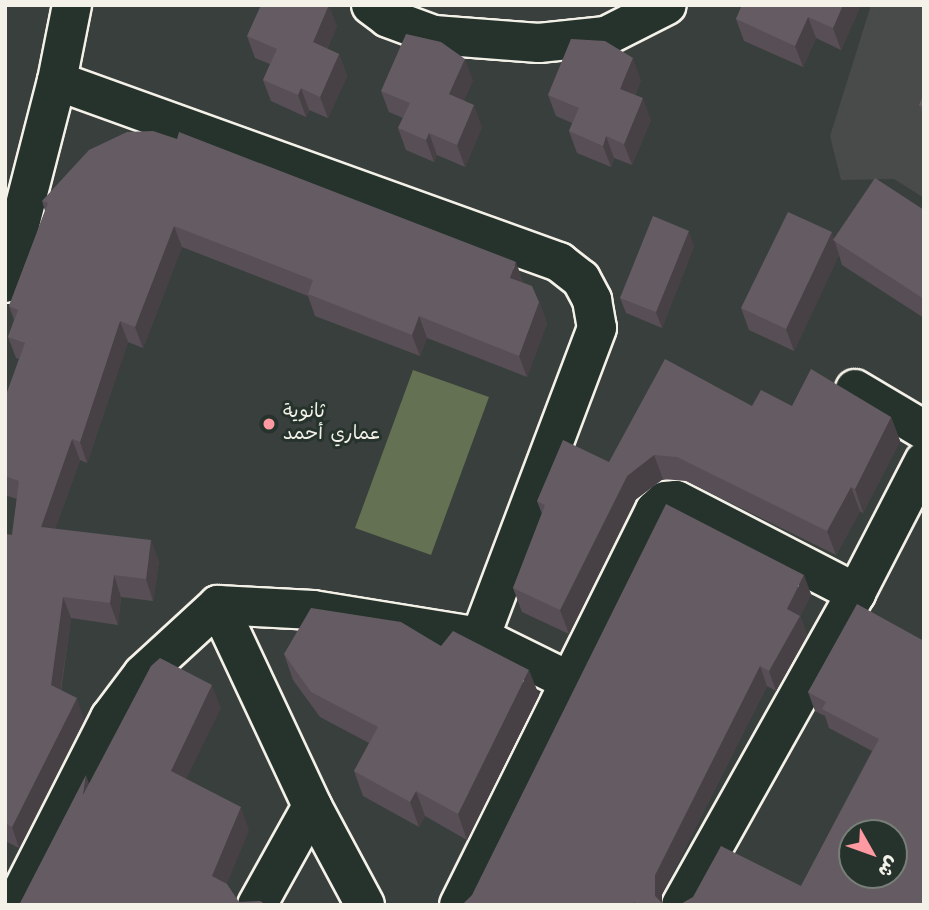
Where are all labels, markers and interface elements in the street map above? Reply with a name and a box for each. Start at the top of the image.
place label: ثانوية عماري أحمد [283,402,381,446]
marker: ثانوية عماري أحمد [261,416,277,432]
north arrow [838,819,908,889]
text: ش [869,849,906,884]

